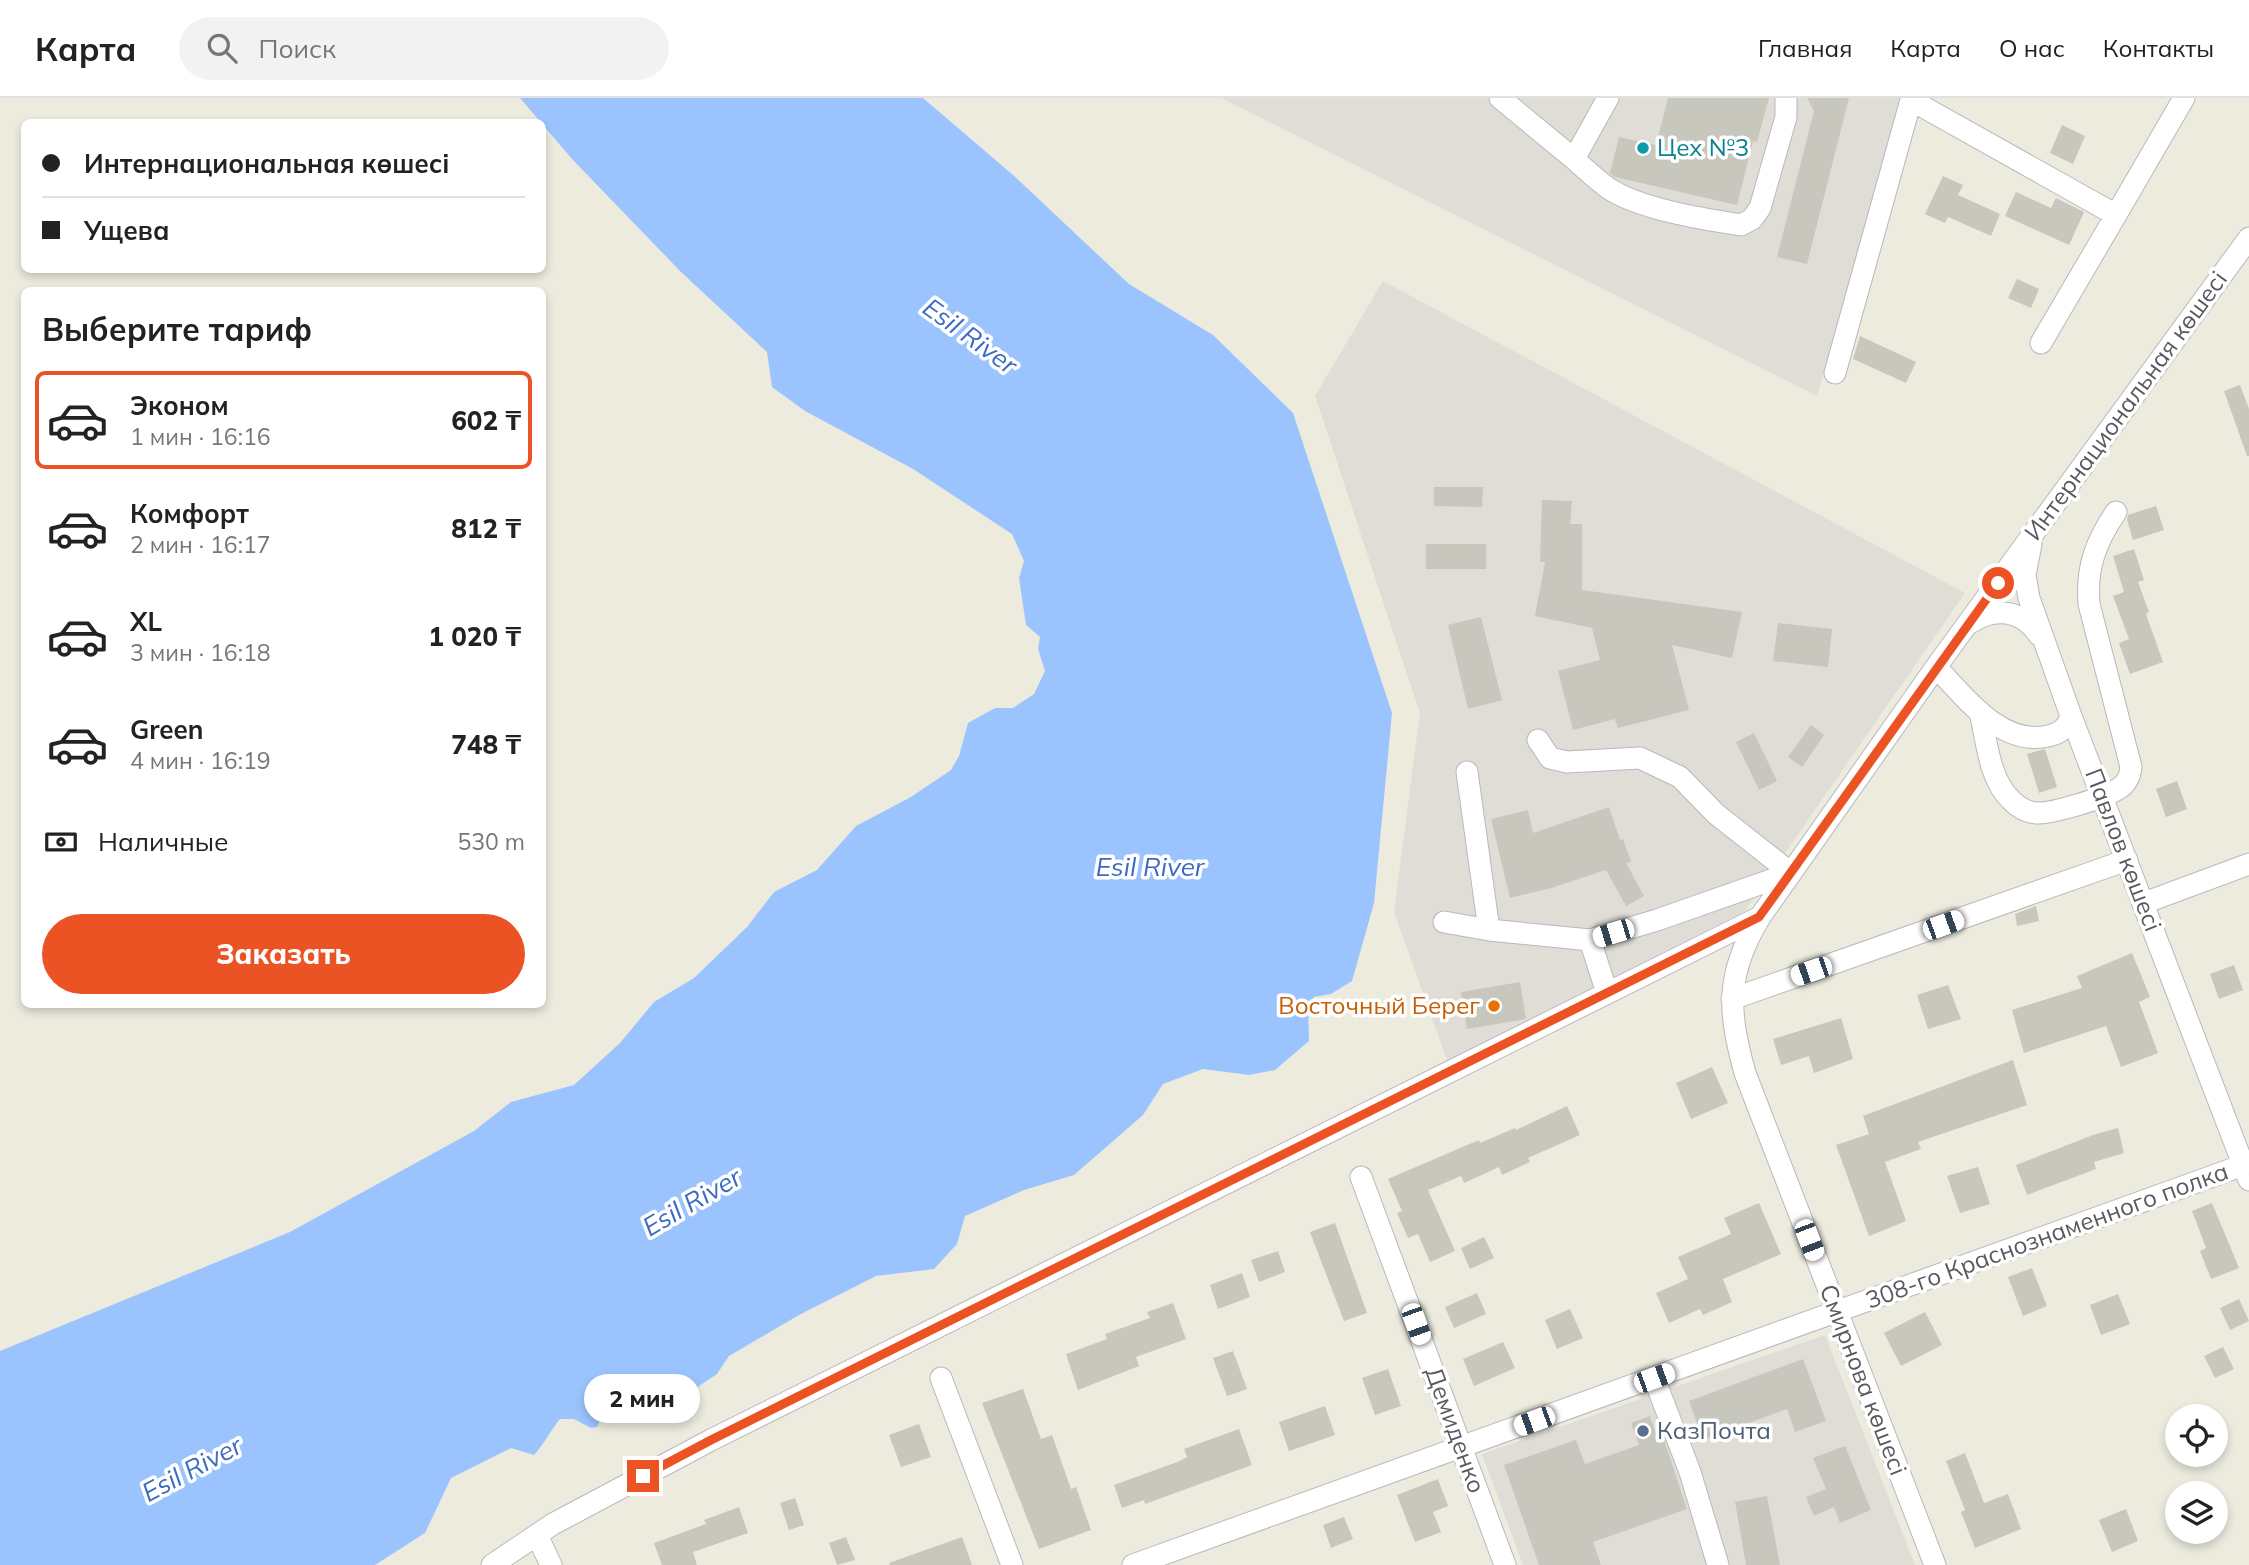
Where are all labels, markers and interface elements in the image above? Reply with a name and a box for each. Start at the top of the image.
search box [179,17,669,80]
text: Карта [35,28,137,69]
icon: search [203,29,241,67]
text: Поиск [259,32,336,65]
text: Главная [1758,33,1852,63]
text: Карта [1890,33,1961,63]
text: О нас [1999,33,2065,63]
text: Контакты [2103,33,2214,63]
place label: Цех №3 [1657,132,1749,162]
marker: Цех №3 [1635,140,1651,156]
text: Интернациональная көшесі [84,147,449,180]
text: Ущева [84,214,169,247]
street label: Интернациональная көшесі [2017,265,2233,546]
water label: Esil River [917,290,1025,382]
text: Выберите тариф [42,309,312,349]
icon: car [46,389,109,452]
text: Эконом [130,389,229,422]
text: 602 ₸ [451,404,521,437]
text: 1 мин · 16:16 [130,422,270,451]
icon: car [46,497,109,560]
text: Комфорт [130,497,249,530]
text: 812 ₸ [451,512,521,545]
text: 2 мин · 16:17 [130,530,270,559]
route start [1982,567,2014,599]
icon: car [46,605,109,668]
text: XL [130,605,162,638]
text: 1 020 ₸ [428,620,521,653]
text: 3 мин · 16:18 [130,638,270,667]
icon: car [46,713,109,776]
text: Green [130,713,203,746]
text: 748 ₸ [451,728,521,761]
text: 4 мин · 16:19 [130,746,270,775]
street label: Павлов көшесі [2079,764,2169,935]
icon: cash [42,823,80,861]
text: Наличные [98,825,228,858]
text: 530 m [457,827,525,856]
water label: Esil River [1096,850,1206,883]
car [1920,908,1967,942]
button: Заказать [42,914,525,994]
car [1590,917,1637,949]
car [1788,954,1835,988]
place label: Восточный Берег [1278,990,1480,1020]
marker: Восточный Берег [1486,998,1502,1014]
street label: 308-го Краснознаменного полка [1861,1155,2232,1315]
water label: Esil River [637,1159,748,1243]
car [1792,1217,1827,1263]
street label: Смирнова көшесі [1814,1280,1914,1479]
car [1399,1301,1434,1347]
car [1631,1361,1678,1395]
street label: Демиденко [1419,1362,1493,1497]
callout: 2 мин [585,1374,701,1424]
text: 2 мин [609,1384,675,1413]
car [1511,1404,1558,1438]
map controls [2165,1404,2228,1544]
button: locate [2165,1404,2228,1467]
place label: КазПочта [1657,1415,1771,1445]
marker: КазПочта [1635,1423,1651,1439]
water label: Esil River [136,1428,249,1509]
route end [627,1460,659,1492]
button: layers [2165,1481,2228,1544]

